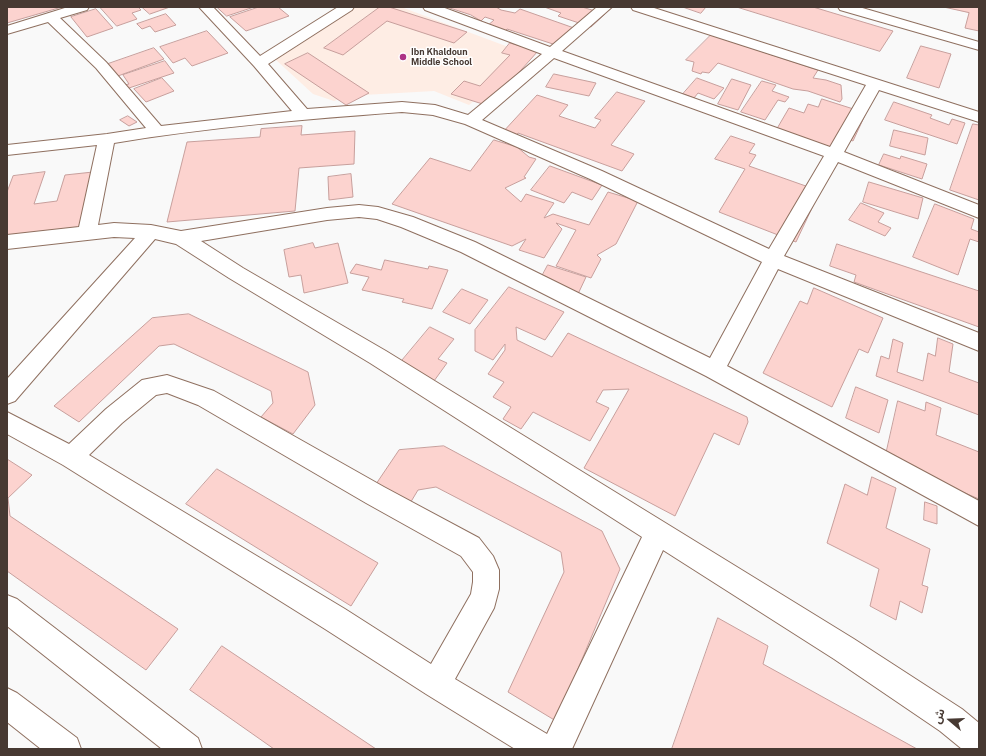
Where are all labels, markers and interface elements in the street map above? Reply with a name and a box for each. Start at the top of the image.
place label: Ibn Khaldoun Middle School [411,47,472,68]
marker: Ibn Khaldoun Middle School [398,52,408,62]
north arrow [930,700,970,740]
text: ش [931,707,947,725]

